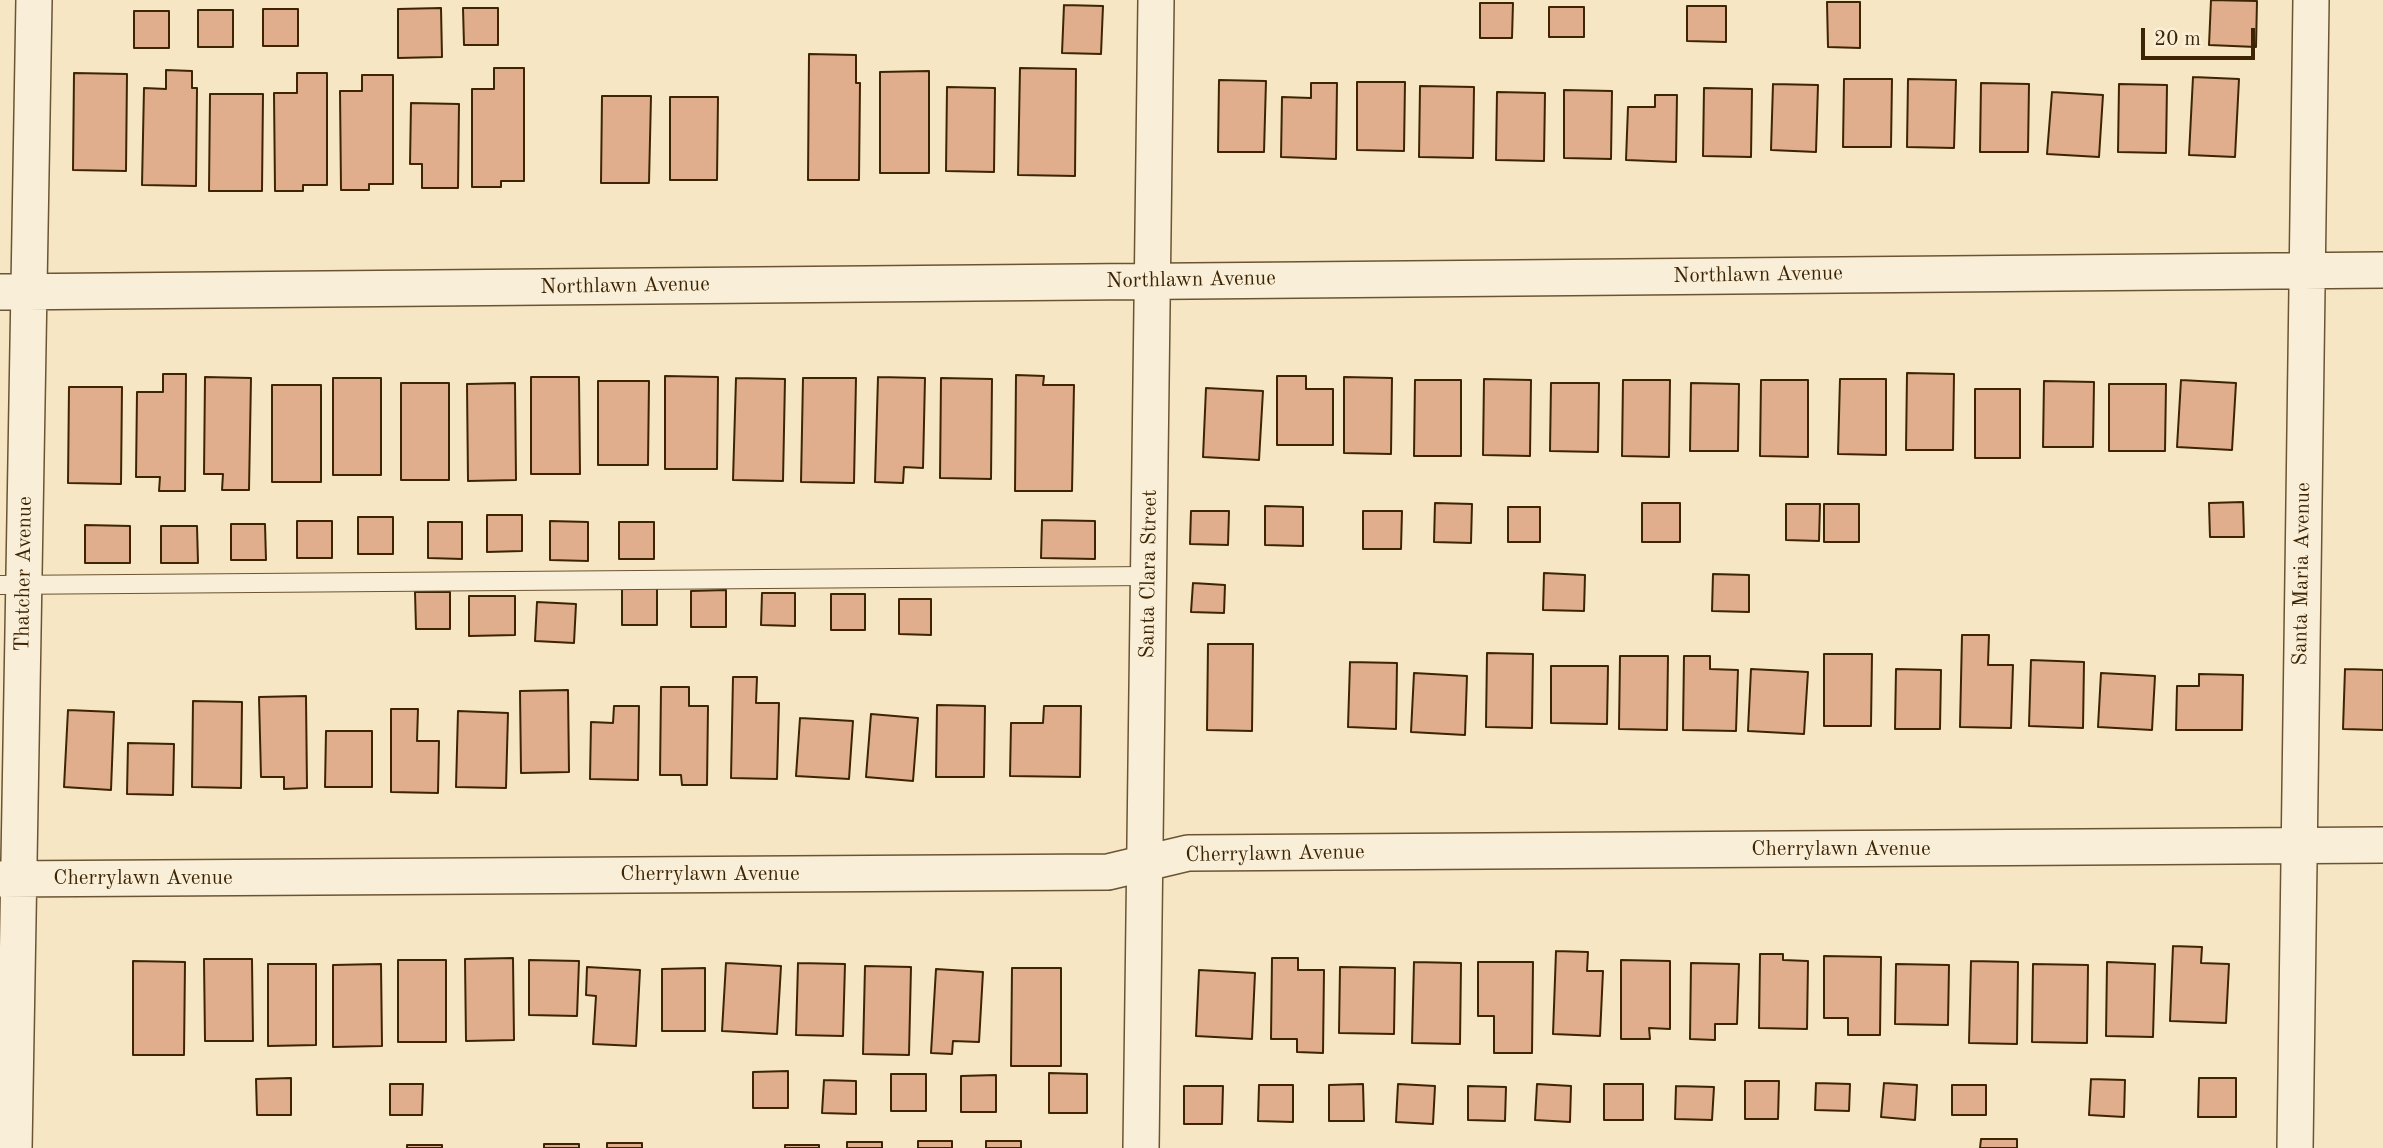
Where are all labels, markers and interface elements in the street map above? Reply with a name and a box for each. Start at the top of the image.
scale bar [2145,14,2259,58]
text: 20 m [2154,29,2201,50]
street label: Northlawn Avenue [1673,261,1843,289]
street label: Northlawn Avenue [1106,266,1276,294]
street label: Northlawn Avenue [540,272,710,300]
street label: Santa Maria Avenue [2288,482,2316,666]
street label: Santa Clara Street [1135,489,1163,659]
street label: Thatcher Avenue [10,496,38,652]
street label: Cherrylawn Avenue [1751,836,1931,862]
street label: Cherrylawn Avenue [1185,840,1365,868]
street label: Cherrylawn Avenue [620,861,800,887]
street label: Cherrylawn Avenue [53,865,233,891]

